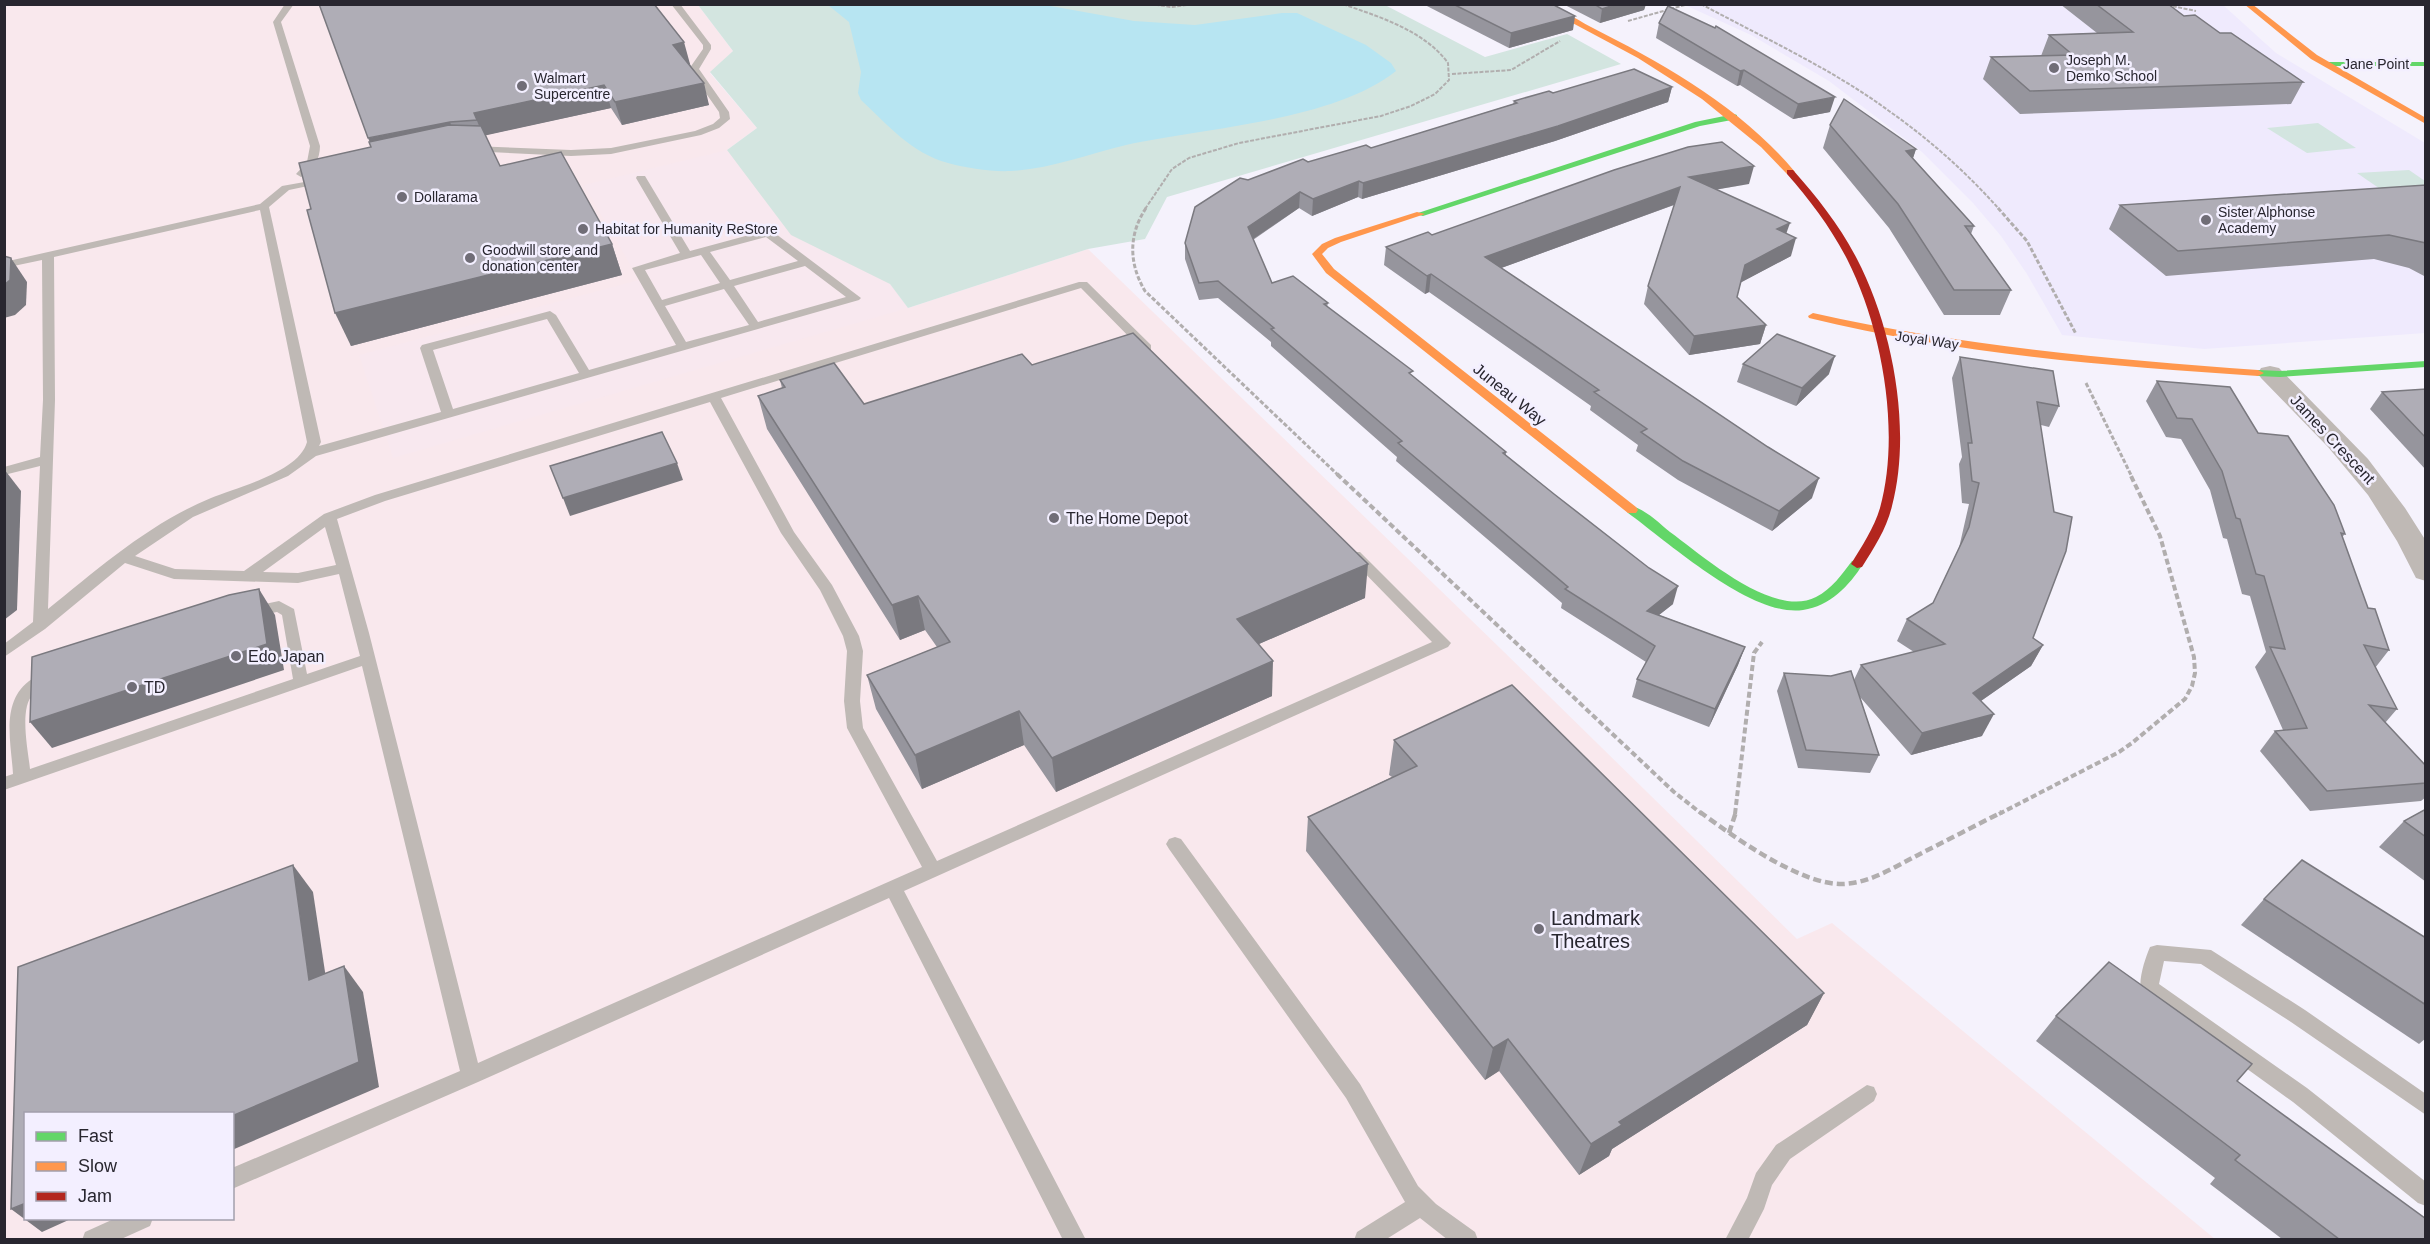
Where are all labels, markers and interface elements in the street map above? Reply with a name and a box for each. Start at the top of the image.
place label: Joseph M. Demko School [2066,52,2157,84]
street label: Jane Point [2343,56,2409,72]
marker: Joseph M. Demko School [2047,61,2061,75]
place label: Walmart Supercentre [534,70,610,102]
marker: Walmart Supercentre [515,79,529,93]
place label: Dollarama [414,189,478,205]
marker: Dollarama [395,190,409,204]
place label: Sister Alphonse Academy [2218,204,2315,236]
marker: Sister Alphonse Academy [2199,213,2213,227]
place label: Habitat for Humanity ReStore [595,221,778,237]
marker: Habitat for Humanity ReStore [576,222,590,236]
place label: Goodwill store and donation center [482,242,598,274]
marker: Goodwill store and donation center [463,251,477,265]
street label: Joyal Way [1894,328,1960,352]
street label: Juneau Way [1470,360,1549,429]
street label: James Crescent [2287,391,2379,488]
place label: The Home Depot [1066,510,1188,527]
marker: The Home Depot [1047,511,1061,525]
place label: Edo Japan [248,648,325,665]
marker: Edo Japan [229,649,243,663]
place label: TD [144,679,165,696]
marker: TD [125,680,139,694]
place label: Landmark Theatres [1551,907,1641,952]
marker: Landmark Theatres [1532,922,1546,936]
legend [24,1112,234,1220]
text: Fast [78,1126,113,1146]
text: Slow [78,1156,118,1176]
text: Jam [78,1186,112,1206]

